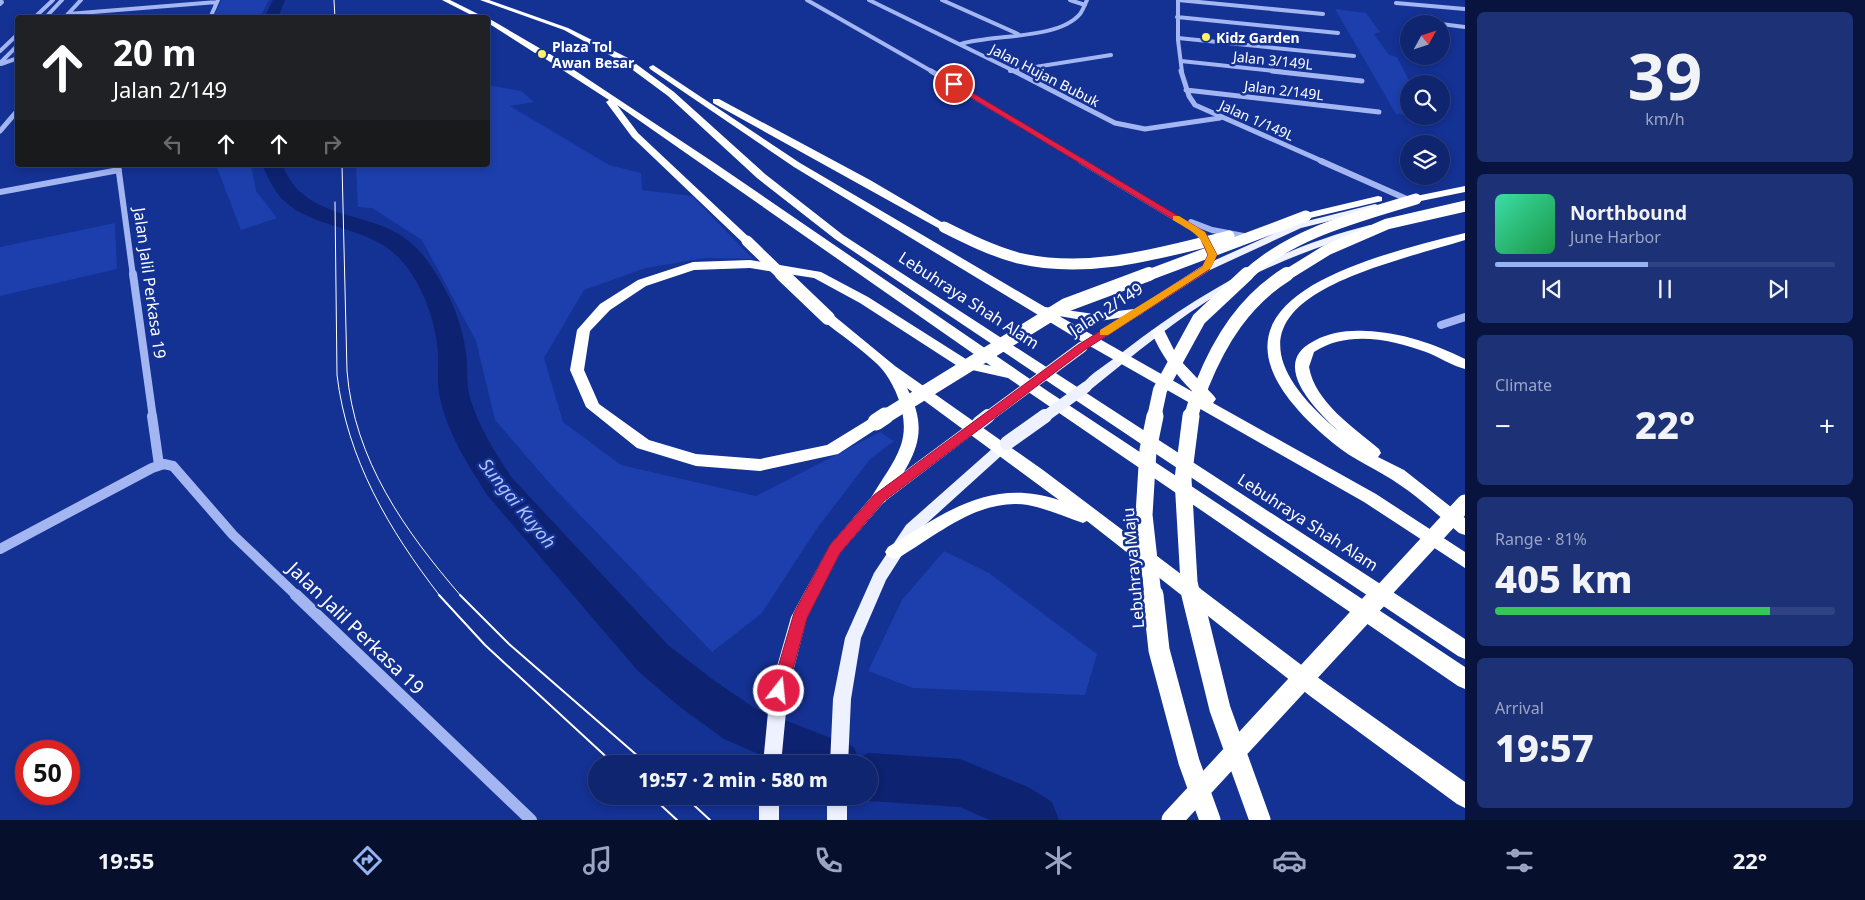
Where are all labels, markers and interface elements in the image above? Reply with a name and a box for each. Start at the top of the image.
north arrow [1400,15,1450,65]
map controls [1400,15,1450,185]
place label: Kidz Garden [1216,28,1300,47]
text: 20 m [113,29,196,76]
marker: Kidz Garden [1200,31,1212,43]
text: 39 [1628,31,1702,119]
icon: ahead [30,35,95,100]
place label: Plaza Tol Awan Besar [552,37,635,72]
street label: Jalan Hujan Bubuk [985,38,1104,111]
street label: Jalan 3/149L [1230,46,1314,74]
marker: Plaza Tol Awan Besar [536,48,548,60]
pin [933,63,975,105]
icon: arrive [940,70,968,98]
text: Jalan 2/149 [113,74,227,104]
street label: Jalan 2/149L [1241,75,1325,104]
button: search [1400,75,1450,125]
street label: Jalan 1/149L [1215,94,1297,145]
text: km/h [1645,108,1685,130]
icon: left [159,130,187,158]
icon: ahead [212,130,240,158]
icon: ahead [265,130,293,158]
icon: right [318,130,346,158]
button: layers [1400,135,1450,185]
text: Northbound [1570,200,1687,226]
street label: Jalan Jalil Perkasa 19 [128,204,171,360]
text: June Harbor [1570,226,1661,248]
street label: Lebuhraya Shah Alam [894,246,1044,354]
icon: previous [1538,275,1566,303]
icon: pause [1651,275,1679,303]
icon: next [1764,275,1792,303]
street label: Jalan 2/149 [1064,277,1147,342]
text: Climate [1495,374,1552,396]
text: 22° [1635,398,1695,450]
text: − [1495,406,1511,444]
text: + [1819,406,1835,444]
water label: Sungai Kuyoh [474,453,562,553]
street label: Lebuhraya Shah Alam [1233,468,1383,576]
street label: Lebuhraya Maju [1117,507,1149,629]
text: Range · 81% [1495,528,1587,550]
text: 405 km [1495,552,1633,604]
street label: Jalan Jalil Perkasa 19 [280,554,430,700]
position arrow [752,664,804,716]
text: Arrival [1495,697,1544,719]
text: 19:57 [1495,721,1594,773]
speed limit sign: 50 [15,740,80,805]
text: 19:57 · 2 min · 580 m [638,767,828,793]
icon: directions [350,843,385,878]
icon: music [580,843,615,878]
icon: phone [811,843,846,878]
icon: climate [1041,843,1076,878]
icon: car [1272,843,1307,878]
icon: filters [1502,843,1537,878]
text: 19:55 [98,845,154,875]
text: 22° [1733,845,1767,875]

